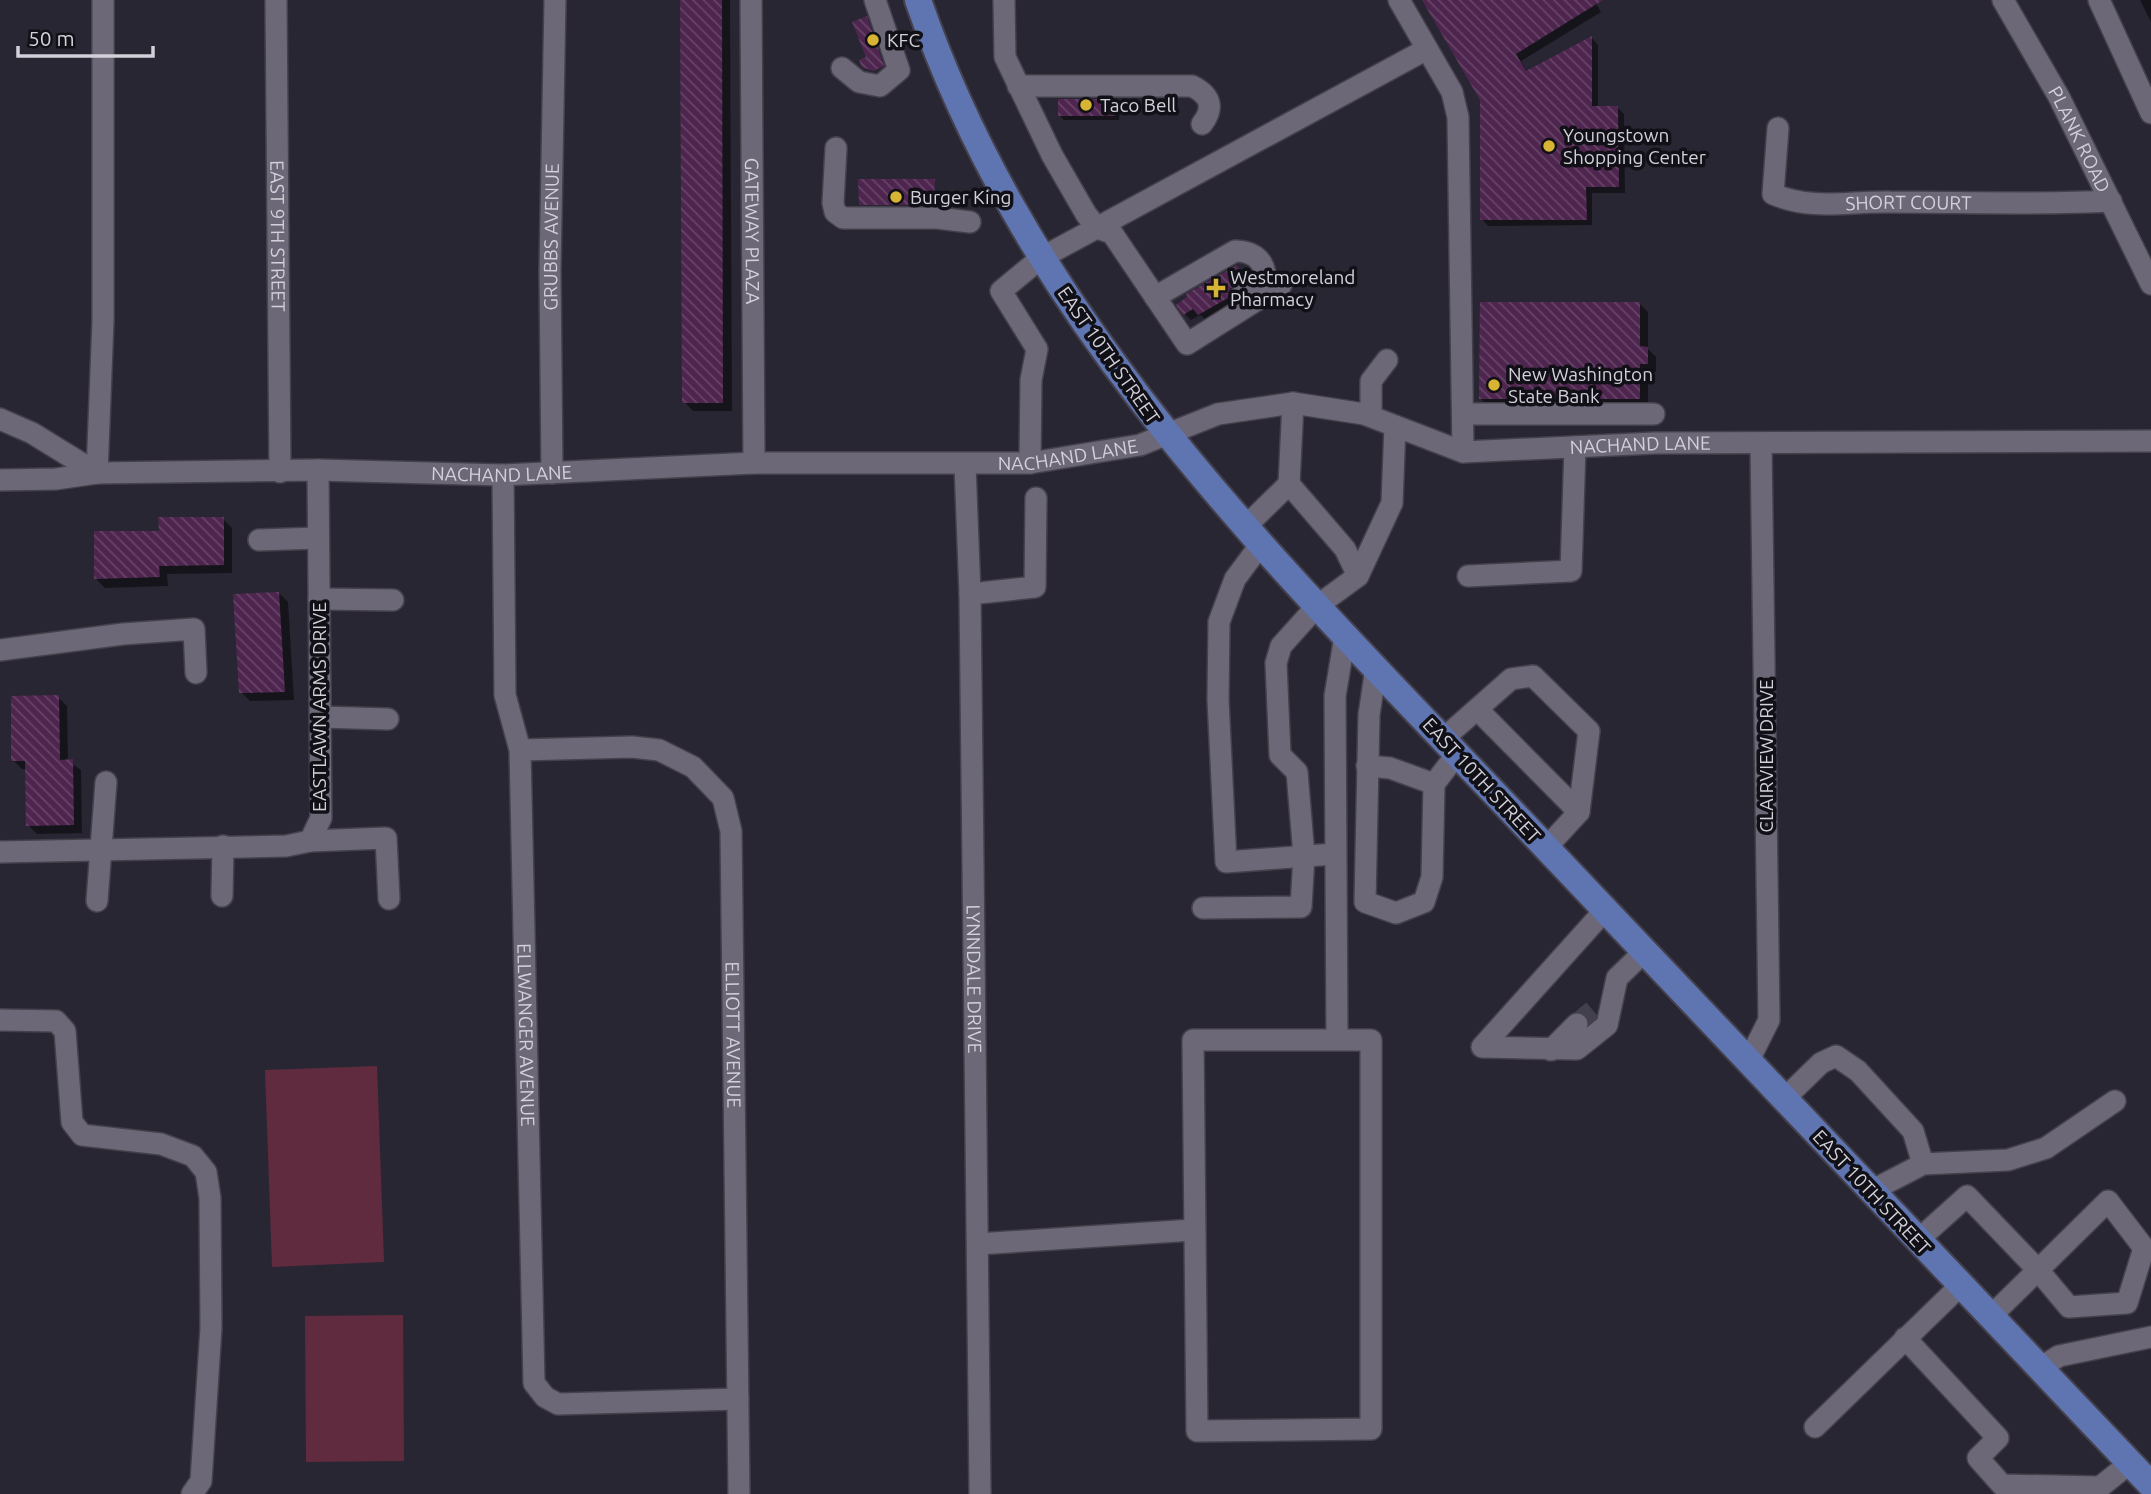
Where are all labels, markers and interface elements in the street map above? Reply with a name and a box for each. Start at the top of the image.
scale bar [18,14,152,58]
text: 50 m [28,26,75,50]
place label: KFC [887,29,921,51]
marker: KFC [865,32,881,48]
street label: PLANK ROAD [2044,82,2115,196]
place label: Taco Bell [1100,94,1176,116]
marker: Taco Bell [1078,97,1094,113]
place label: Youngstown Shopping Center [1563,124,1706,168]
marker: Youngstown Shopping Center [1541,138,1557,154]
street label: GATEWAY PLAZA [741,158,764,305]
street label: EAST 9TH STREET [266,160,290,312]
street label: GRUBBS AVENUE [539,163,563,311]
place label: Burger King [910,186,1011,208]
marker: Burger King [888,189,904,205]
street label: SHORT COURT [1845,191,1972,215]
place label: Westmoreland Pharmacy [1230,266,1355,310]
marker: Westmoreland Pharmacy [1208,280,1224,296]
street label: EAST 10TH STREET [1053,282,1165,428]
place label: New Washington State Bank [1508,363,1653,407]
marker: New Washington State Bank [1486,377,1502,393]
street label: NACHAND LANE [1569,432,1711,458]
street label: NACHAND LANE [998,435,1139,474]
street label: NACHAND LANE [431,461,573,486]
street label: EASTLAWN ARMS DRIVE [308,602,330,812]
street label: CLAIRVIEW DRIVE [1755,679,1777,833]
street label: EAST 10TH STREET [1419,713,1546,847]
street label: LYNNDALE DRIVE [962,904,986,1054]
street label: ELLWANGER AVENUE [513,943,539,1127]
street label: ELLIOTT AVENUE [722,961,745,1108]
street label: EAST 10TH STREET [1809,1125,1936,1259]

